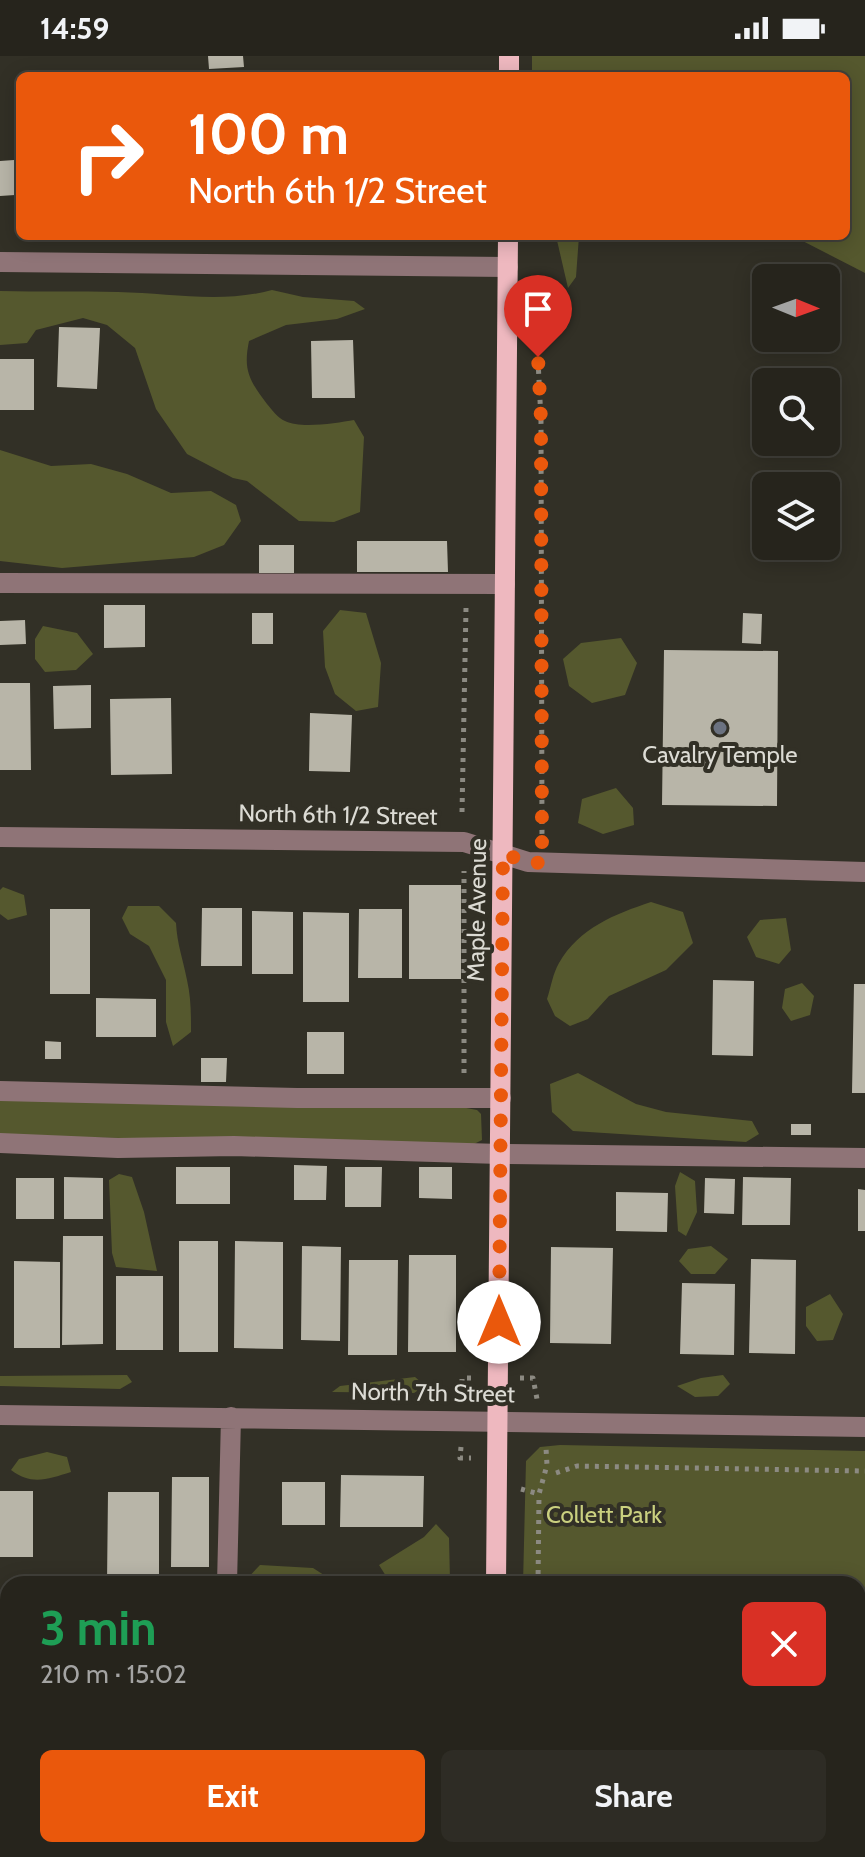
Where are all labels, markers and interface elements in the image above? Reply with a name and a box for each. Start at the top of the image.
text: 14:59 [40,10,109,47]
text: 100 m [188,100,349,168]
icon: right [56,104,160,208]
text: North 6th 1/2 Street [188,168,487,212]
north arrow [752,264,840,352]
map controls [752,264,840,560]
pin [504,275,572,357]
icon: arrive [516,287,560,331]
button: search [752,368,840,456]
button: layers [752,472,840,560]
marker: Cavalry Temple [711,719,729,737]
place label: Cavalry Temple [642,740,798,769]
street label: North 6th 1/2 Street [238,798,438,831]
street label: Maple Avenue [461,838,492,982]
position arrow [457,1280,541,1364]
street label: North 7th Street [351,1377,515,1408]
park label: Collett Park [546,1500,662,1529]
text: 3 min [40,1599,156,1657]
button: close [742,1602,826,1686]
text: 210 m · 15:02 [40,1658,187,1690]
button: Exit [40,1750,425,1842]
button: Share [441,1750,826,1842]

